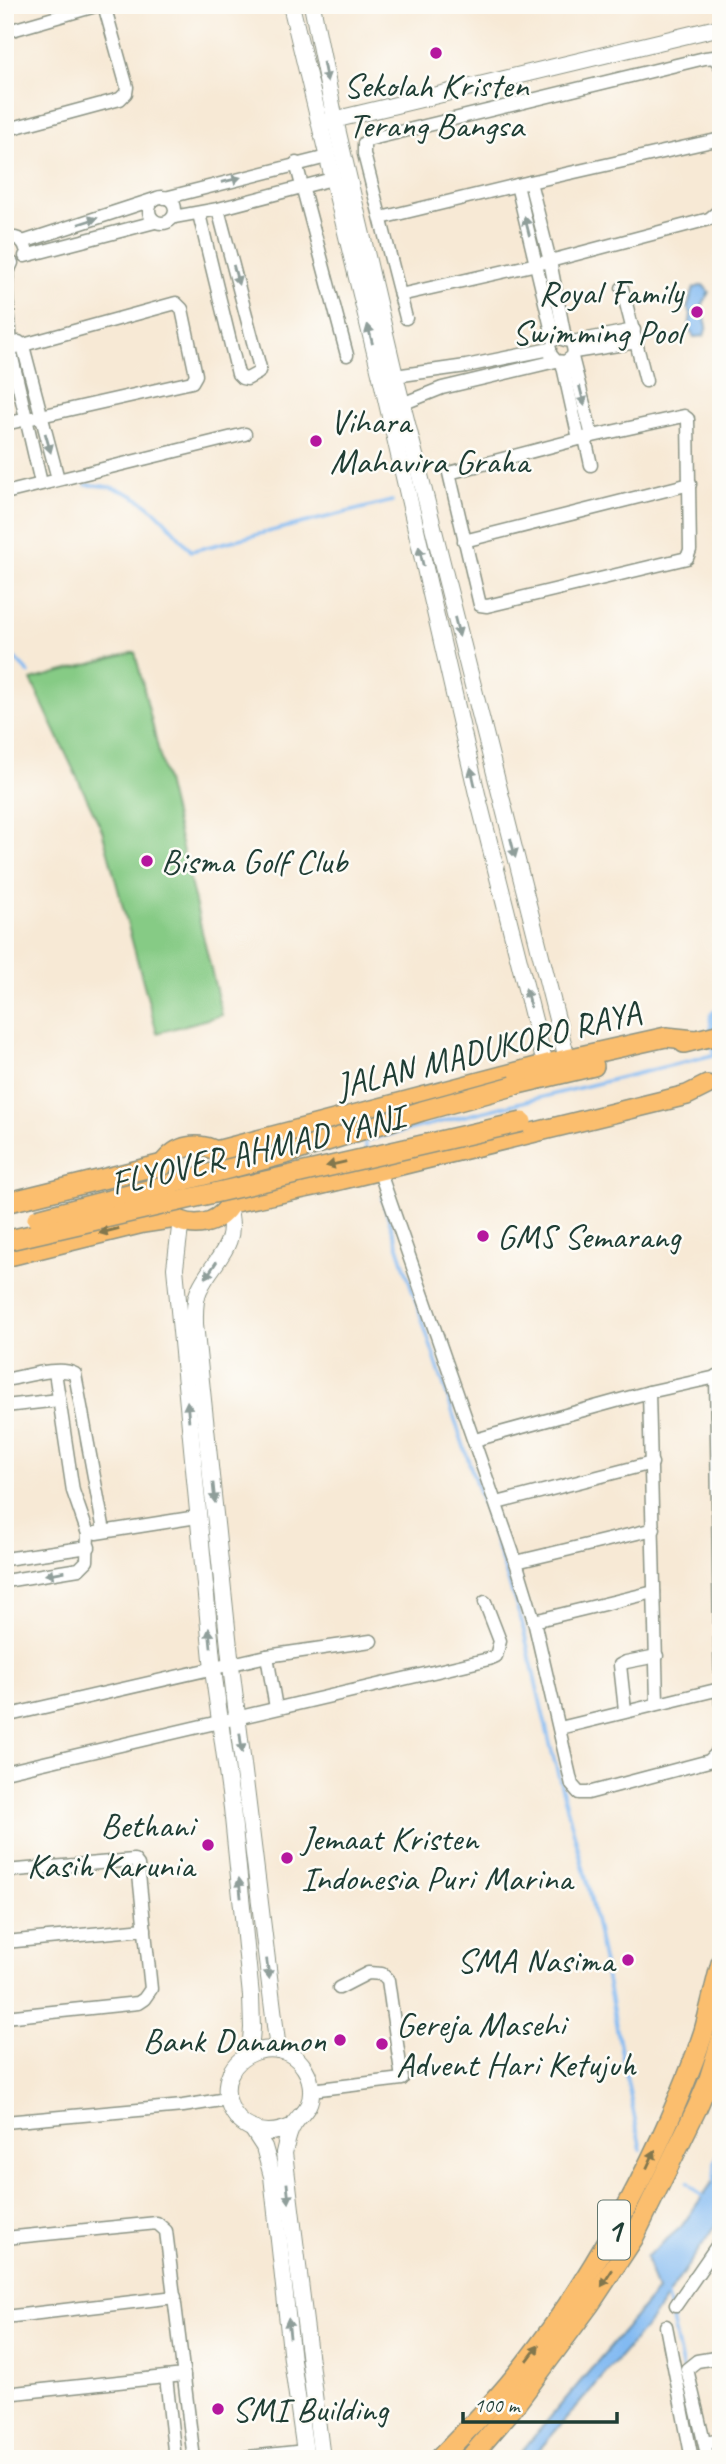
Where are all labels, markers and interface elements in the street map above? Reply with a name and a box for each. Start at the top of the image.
marker: Sekolah Kristen Terang Bangsa [428,45,444,61]
one-way arrow [320,61,331,83]
place label: Sekolah Kristen Terang Bangsa [344,63,530,148]
one-way arrow [221,175,242,185]
one-way arrow [78,215,99,226]
one-way arrow [521,215,532,237]
one-way arrow [231,265,241,286]
place label: Royal Family Swimming Pool [512,270,689,355]
marker: Royal Family Swimming Pool [689,304,705,320]
one-way arrow [364,323,375,345]
one-way arrow [577,385,588,407]
place label: Vihara Mahavira Graha [330,399,532,484]
one-way arrow [43,433,54,455]
marker: Vihara Mahavira Graha [308,433,324,449]
one-way arrow [415,545,426,567]
one-way arrow [452,616,463,638]
one-way arrow [467,766,478,788]
one-way arrow [508,837,519,859]
place label: Bisma Golf Club [161,839,349,884]
marker: Bisma Golf Club [139,853,155,869]
one-way arrow [522,987,533,1009]
street label: JALAN MADUKORO RAYA [329,989,646,1109]
street label: FLYOVER AHMAD YANI [106,1093,415,1206]
one-way arrow [325,1159,347,1170]
place label: GMS Semarang [497,1214,682,1259]
one-way arrow [98,1226,120,1237]
marker: GMS Semarang [475,1228,491,1244]
one-way arrow [205,1261,218,1280]
one-way arrow [182,1400,193,1422]
one-way arrow [208,1482,219,1504]
one-way arrow [44,1568,66,1579]
one-way arrow [204,1627,215,1649]
one-way arrow [236,1732,247,1754]
place label: Bethani Kasih Karunia [27,1803,198,1888]
place label: Jemaat Kristen Indonesia Puri Marina [299,1816,575,1901]
marker: Bethani Kasih Karunia [200,1837,216,1853]
marker: Jemaat Kristen Indonesia Puri Marina [279,1850,295,1866]
one-way arrow [234,1877,245,1899]
place label: SMA Nasima [457,1938,617,1983]
marker: SMA Nasima [620,1952,636,1968]
one-way arrow [262,1958,273,1980]
place label: Gereja Masehi Advent Hari Ketujuh [396,2002,638,2087]
place label: Bank Danamon [143,2018,326,2063]
marker: Bank Danamon [332,2032,348,2048]
marker: Gereja Masehi Advent Hari Ketujuh [374,2036,390,2052]
one-way arrow [645,2149,657,2169]
one-way arrow [283,2182,294,2204]
road number: 1 [598,2200,630,2260]
one-way arrow [601,2268,614,2288]
one-way arrow [283,2317,294,2339]
one-way arrow [526,2344,540,2362]
scale bar [463,2380,618,2424]
place label: SMI Building [232,2387,390,2432]
text: 100 m [474,2392,521,2418]
marker: SMI Building [210,2401,226,2417]

